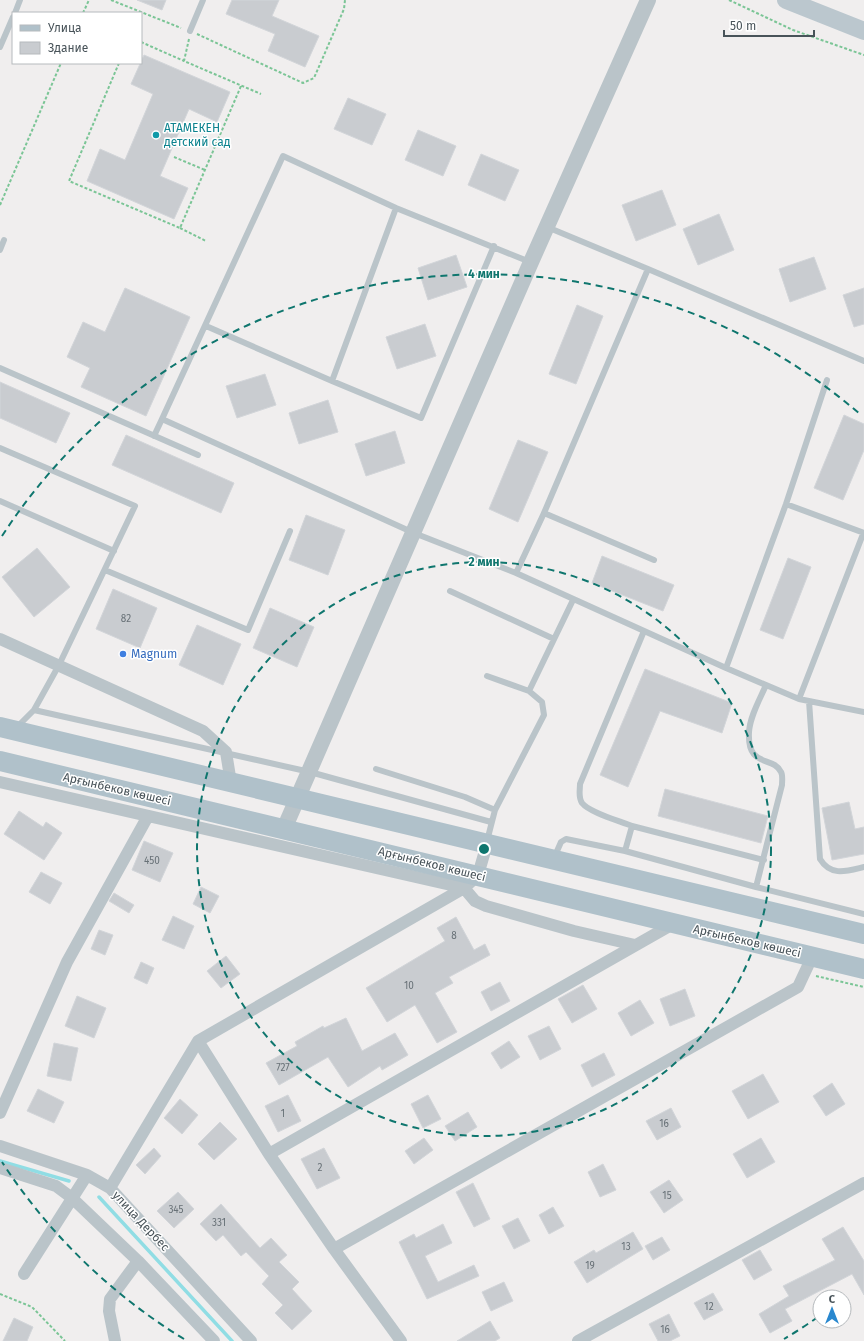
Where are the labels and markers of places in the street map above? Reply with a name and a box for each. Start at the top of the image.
place label: АТАМЕКЕН детский сад [164,121,231,149]
marker: АТАМЕКЕН детский сад [151,130,161,140]
place label: Magnum [131,647,177,661]
marker: Magnum [118,649,128,659]
centre of rings [477,842,491,856]

